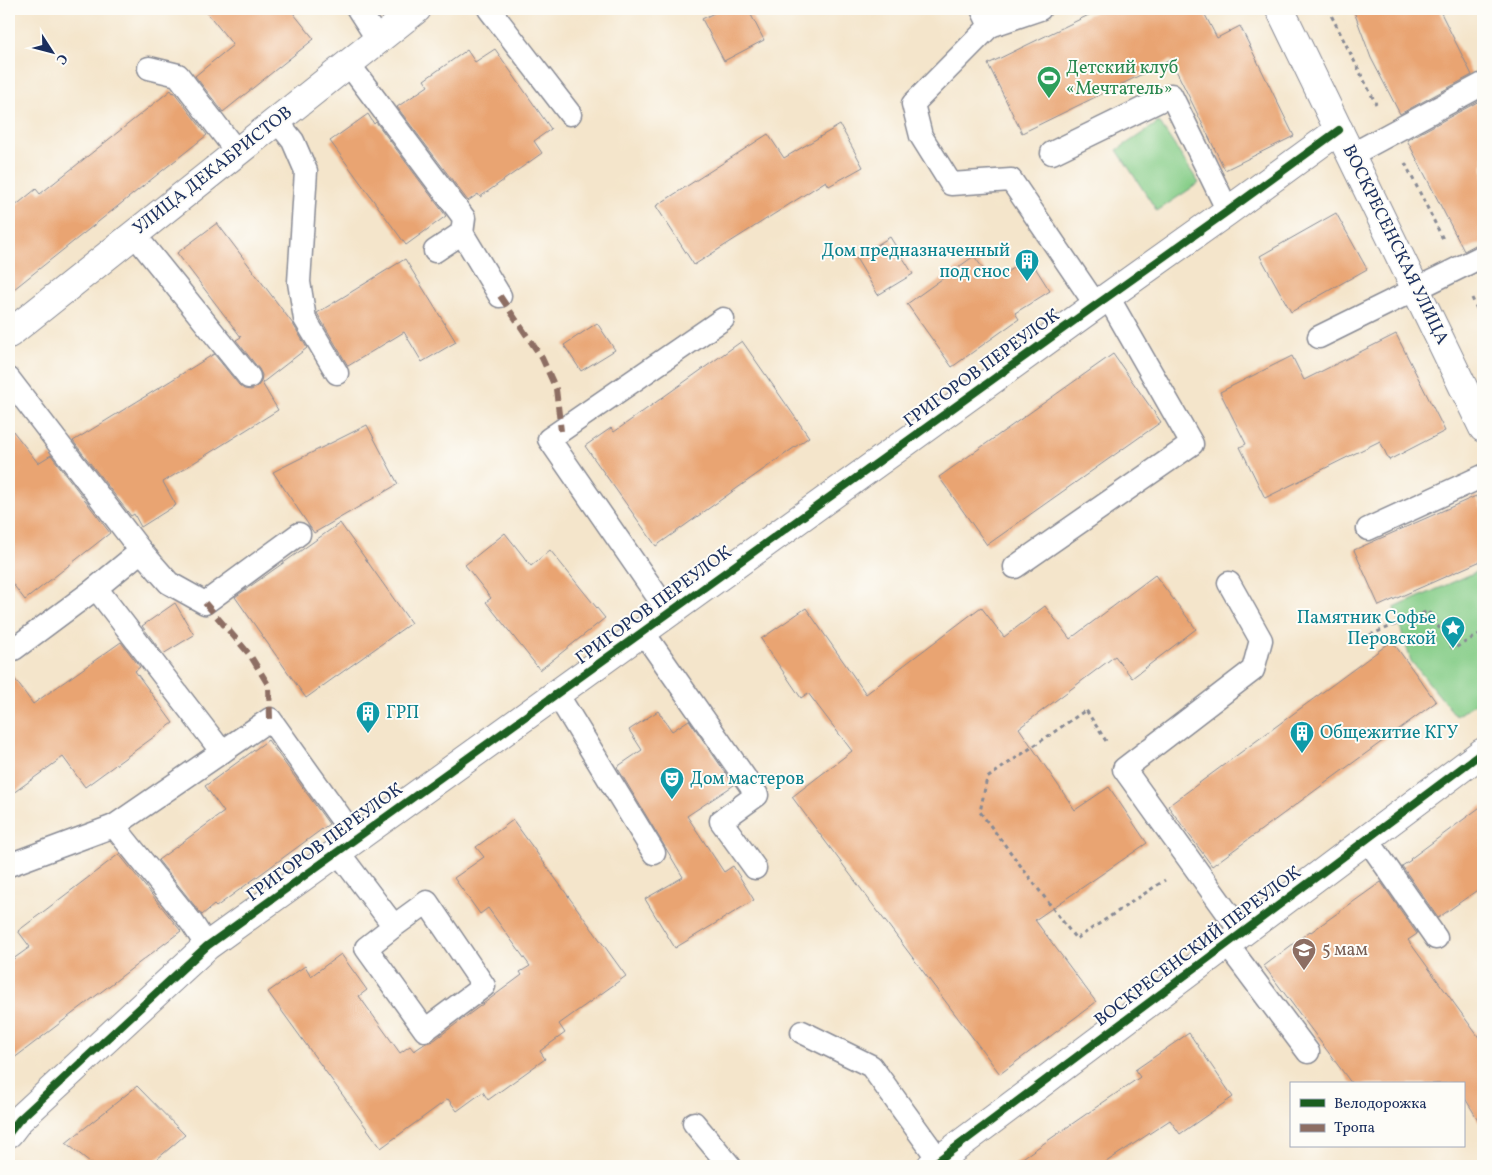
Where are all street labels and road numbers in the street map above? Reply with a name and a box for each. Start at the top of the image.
street label: УЛИЦА ДЕКАБРИСТОВ [128,101,298,241]
street label: ВОСКРЕСЕНСКАЯ УЛИЦА [1336,141,1455,350]
street label: ГРИГОРОВ ПЕРЕУЛОК [899,304,1065,434]
street label: ГРИГОРОВ ПЕРЕУЛОК [571,541,737,671]
street label: ГРИГОРОВ ПЕРЕУЛОК [242,778,408,908]
street label: ВОСКРЕСЕНСКИЙ ПЕРЕУЛОК [1089,861,1307,1033]

